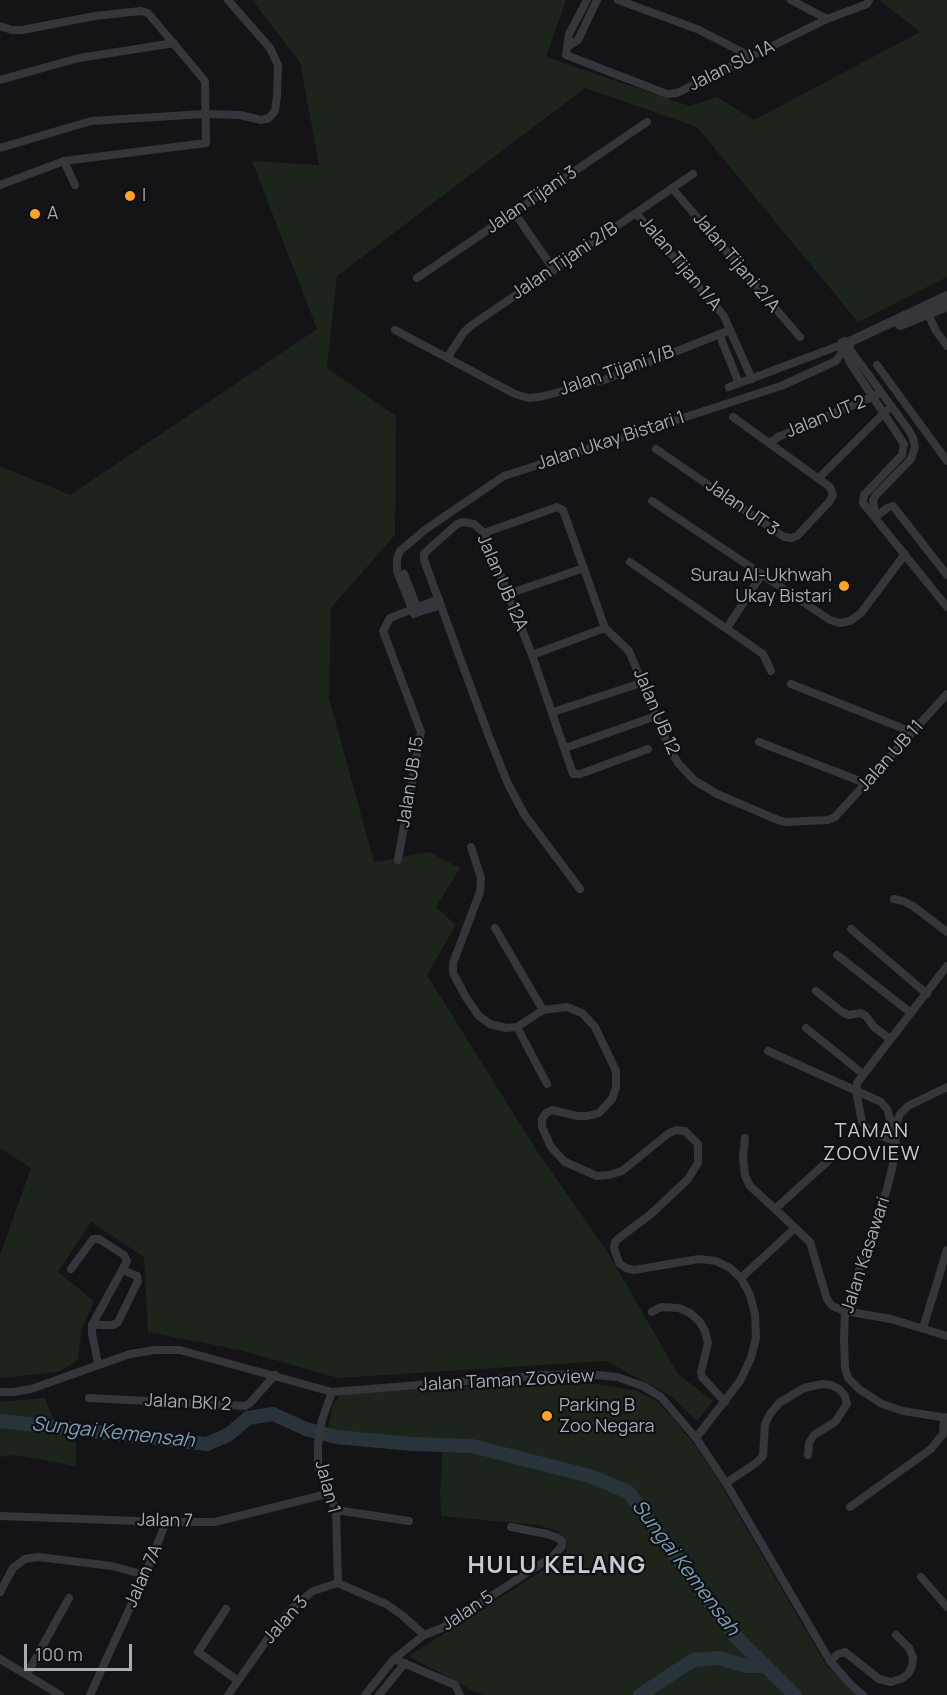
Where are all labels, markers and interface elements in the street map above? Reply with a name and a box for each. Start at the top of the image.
street label: Jalan SU 1A [686,36,778,96]
street label: Jalan Tijani 3 [483,162,581,238]
place label: I [142,185,146,207]
marker: I [123,189,137,203]
place label: A [47,203,58,225]
marker: A [28,207,42,221]
street label: Jalan Tijani 2/A [688,209,784,317]
street label: Jalan Tijan 1/A [634,213,726,315]
street label: Jalan Tijani 2/B [508,218,622,304]
street label: Jalan Tijani 1/B [557,341,677,401]
street label: Jalan UT 2 [783,391,869,443]
street label: Jalan Ukay Bistari 1 [534,407,688,475]
street label: Jalan UT 3 [701,475,783,541]
street label: Jalan UB 12A [472,532,532,634]
place label: Surau Al-Ukhwah Ukay Bistari [690,565,832,608]
marker: Surau Al-Ukhwah Ukay Bistari [837,579,851,593]
street label: Jalan UB 12 [628,666,684,758]
street label: Jalan UB 11 [853,716,929,796]
street label: Jalan UB 15 [393,735,429,829]
district label: TAMAN ZOOVIEW [823,1119,921,1166]
street label: Jalan Kasawari [837,1194,895,1316]
street label: Jalan Taman Zooview [419,1366,595,1396]
street label: Jalan BKI 2 [144,1390,232,1416]
place label: Parking B Zoo Negara [559,1395,655,1438]
marker: Parking B Zoo Negara [540,1409,554,1423]
water label: Sungai Kemensah [30,1413,196,1453]
street label: Jalan 1 [310,1458,344,1516]
water label: Sungai Kemensah [626,1495,744,1641]
street label: Jalan 7 [137,1510,193,1532]
street label: Jalan 7A [121,1541,167,1611]
district label: HULU KELANG [467,1552,647,1580]
street label: Jalan 5 [438,1586,498,1636]
street label: Jalan 3 [259,1592,313,1648]
scale bar [27,1632,135,1670]
text: 100 m [35,1642,83,1666]

